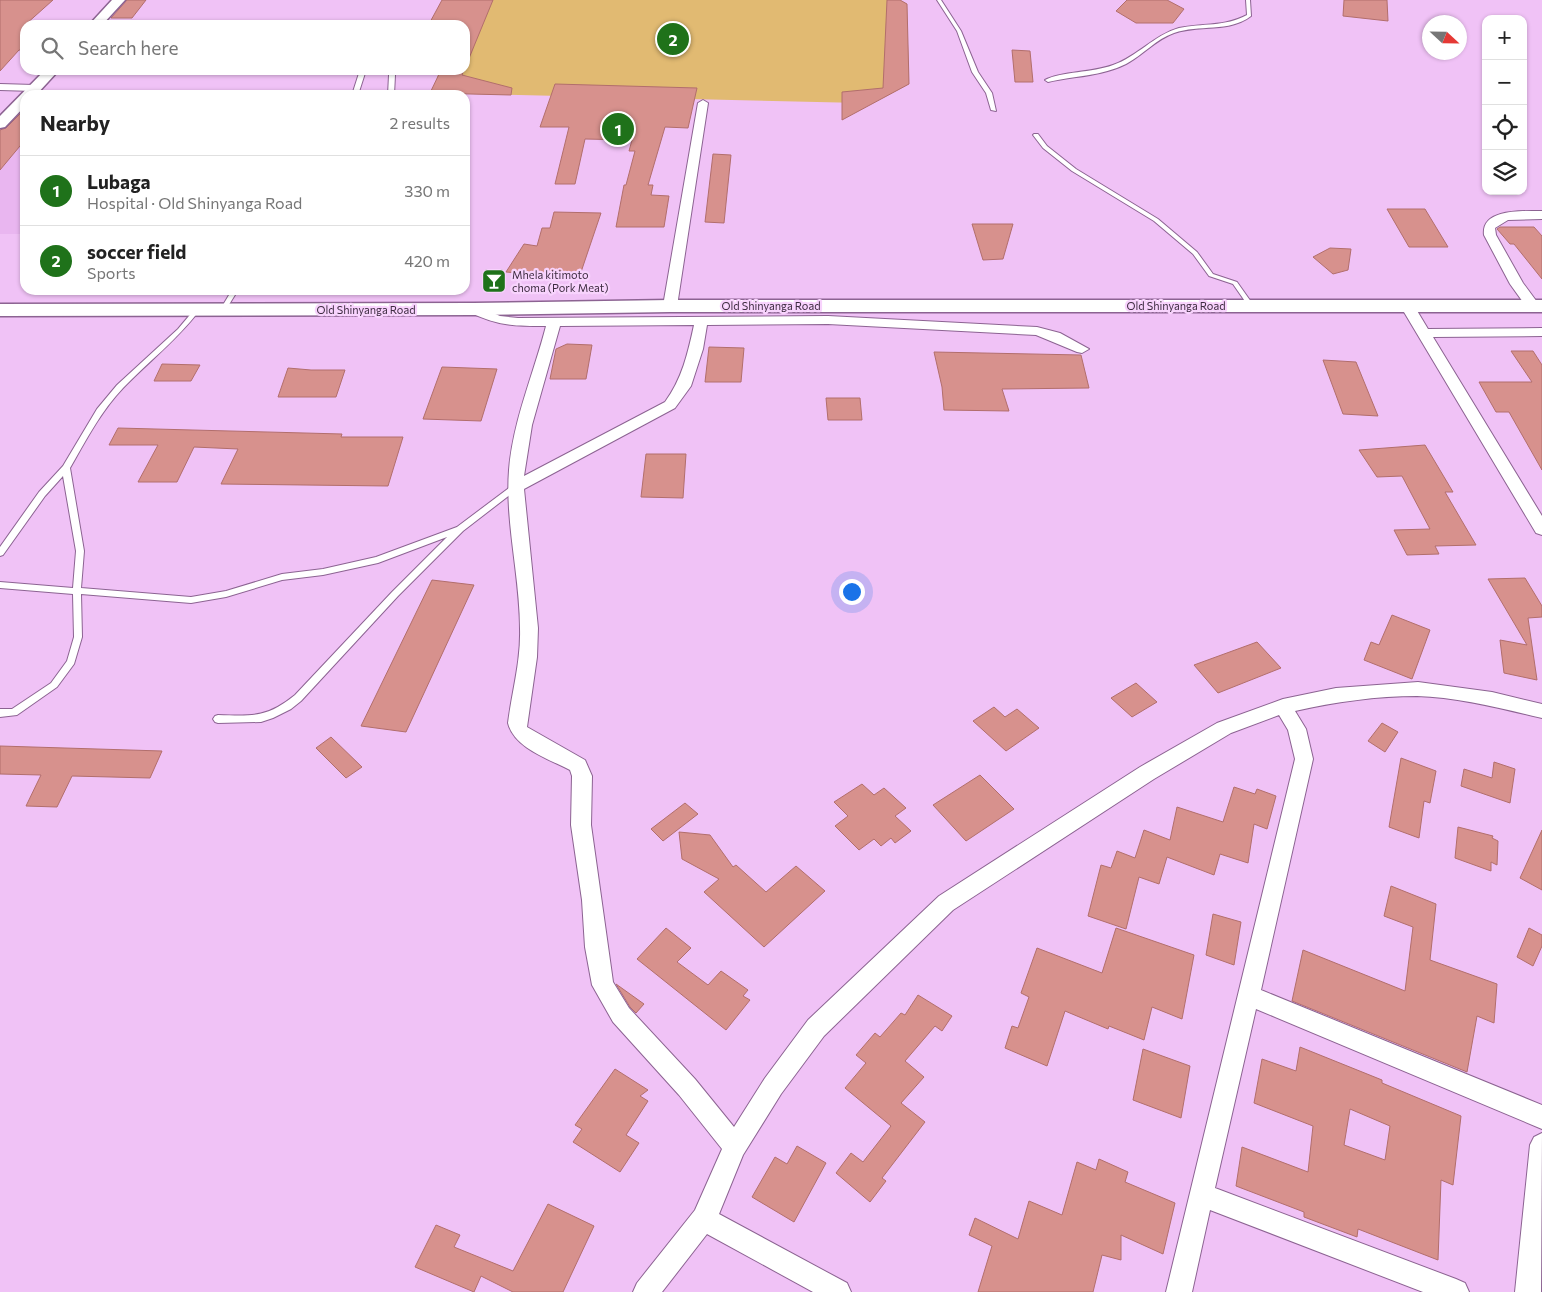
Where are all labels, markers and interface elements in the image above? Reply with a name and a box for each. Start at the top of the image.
north arrow [1422,15,1467,60]
map controls [1482,15,1527,195]
button: + [1482,15,1527,60]
search box [20,20,470,75]
pin: 2 [657,20,689,58]
icon: search [38,34,66,62]
text: Search here [78,36,178,59]
button: − [1482,60,1527,105]
button: locate [1482,105,1527,150]
text: Nearby [40,110,110,135]
pin: 1 [602,110,634,148]
text: 2 results [389,113,450,132]
button: layers [1482,150,1527,195]
text: Lubaga [87,170,151,193]
text: 1 [52,181,60,200]
text: 330 m [404,181,450,200]
text: Hospital · Old Shinyanga Road [87,193,302,212]
text: soccer field [87,240,186,263]
text: 2 [51,251,61,270]
text: 420 m [404,251,450,270]
text: Sports [87,263,136,282]
bar icon: Mhela kitimoto choma (Pork Meat) [481,268,507,294]
place label: Mhela kitimoto choma (Pork Meat) [512,268,609,294]
street label: Old Shinyanga Road [721,299,821,312]
street label: Old Shinyanga Road [1126,299,1226,312]
street label: Old Shinyanga Road [316,303,416,316]
your location [839,579,865,605]

